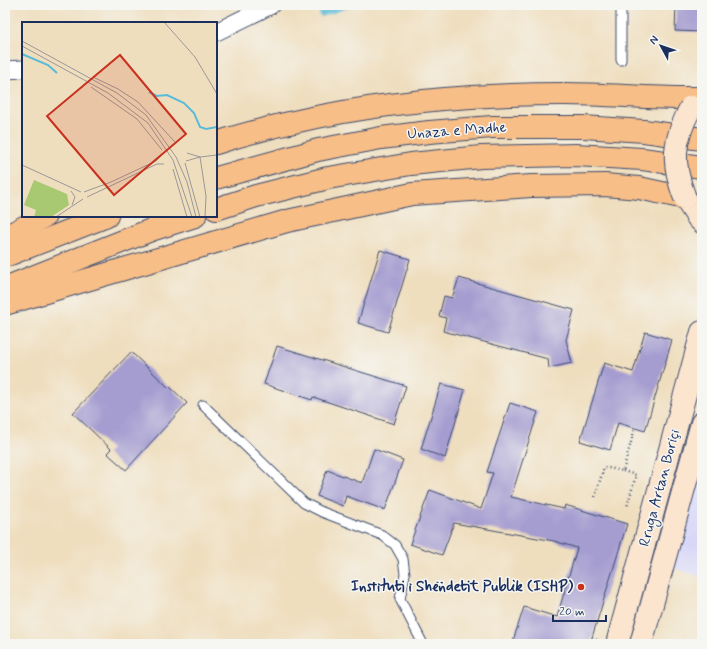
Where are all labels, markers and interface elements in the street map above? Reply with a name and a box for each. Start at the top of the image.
inset map [22,22,217,217]
north arrow [641,26,681,66]
text: N [646,33,662,48]
street label: Unaza e Madhe [407,118,507,144]
street label: Rruga Artan Boriçi [635,427,686,549]
place label: Instituti i Shëndetit Publik (ISHP) [351,577,574,597]
marker: Instituti i Shëndetit Publik (ISHP) [576,582,586,592]
scale bar [553,597,606,623]
text: 20 m [559,604,585,620]

